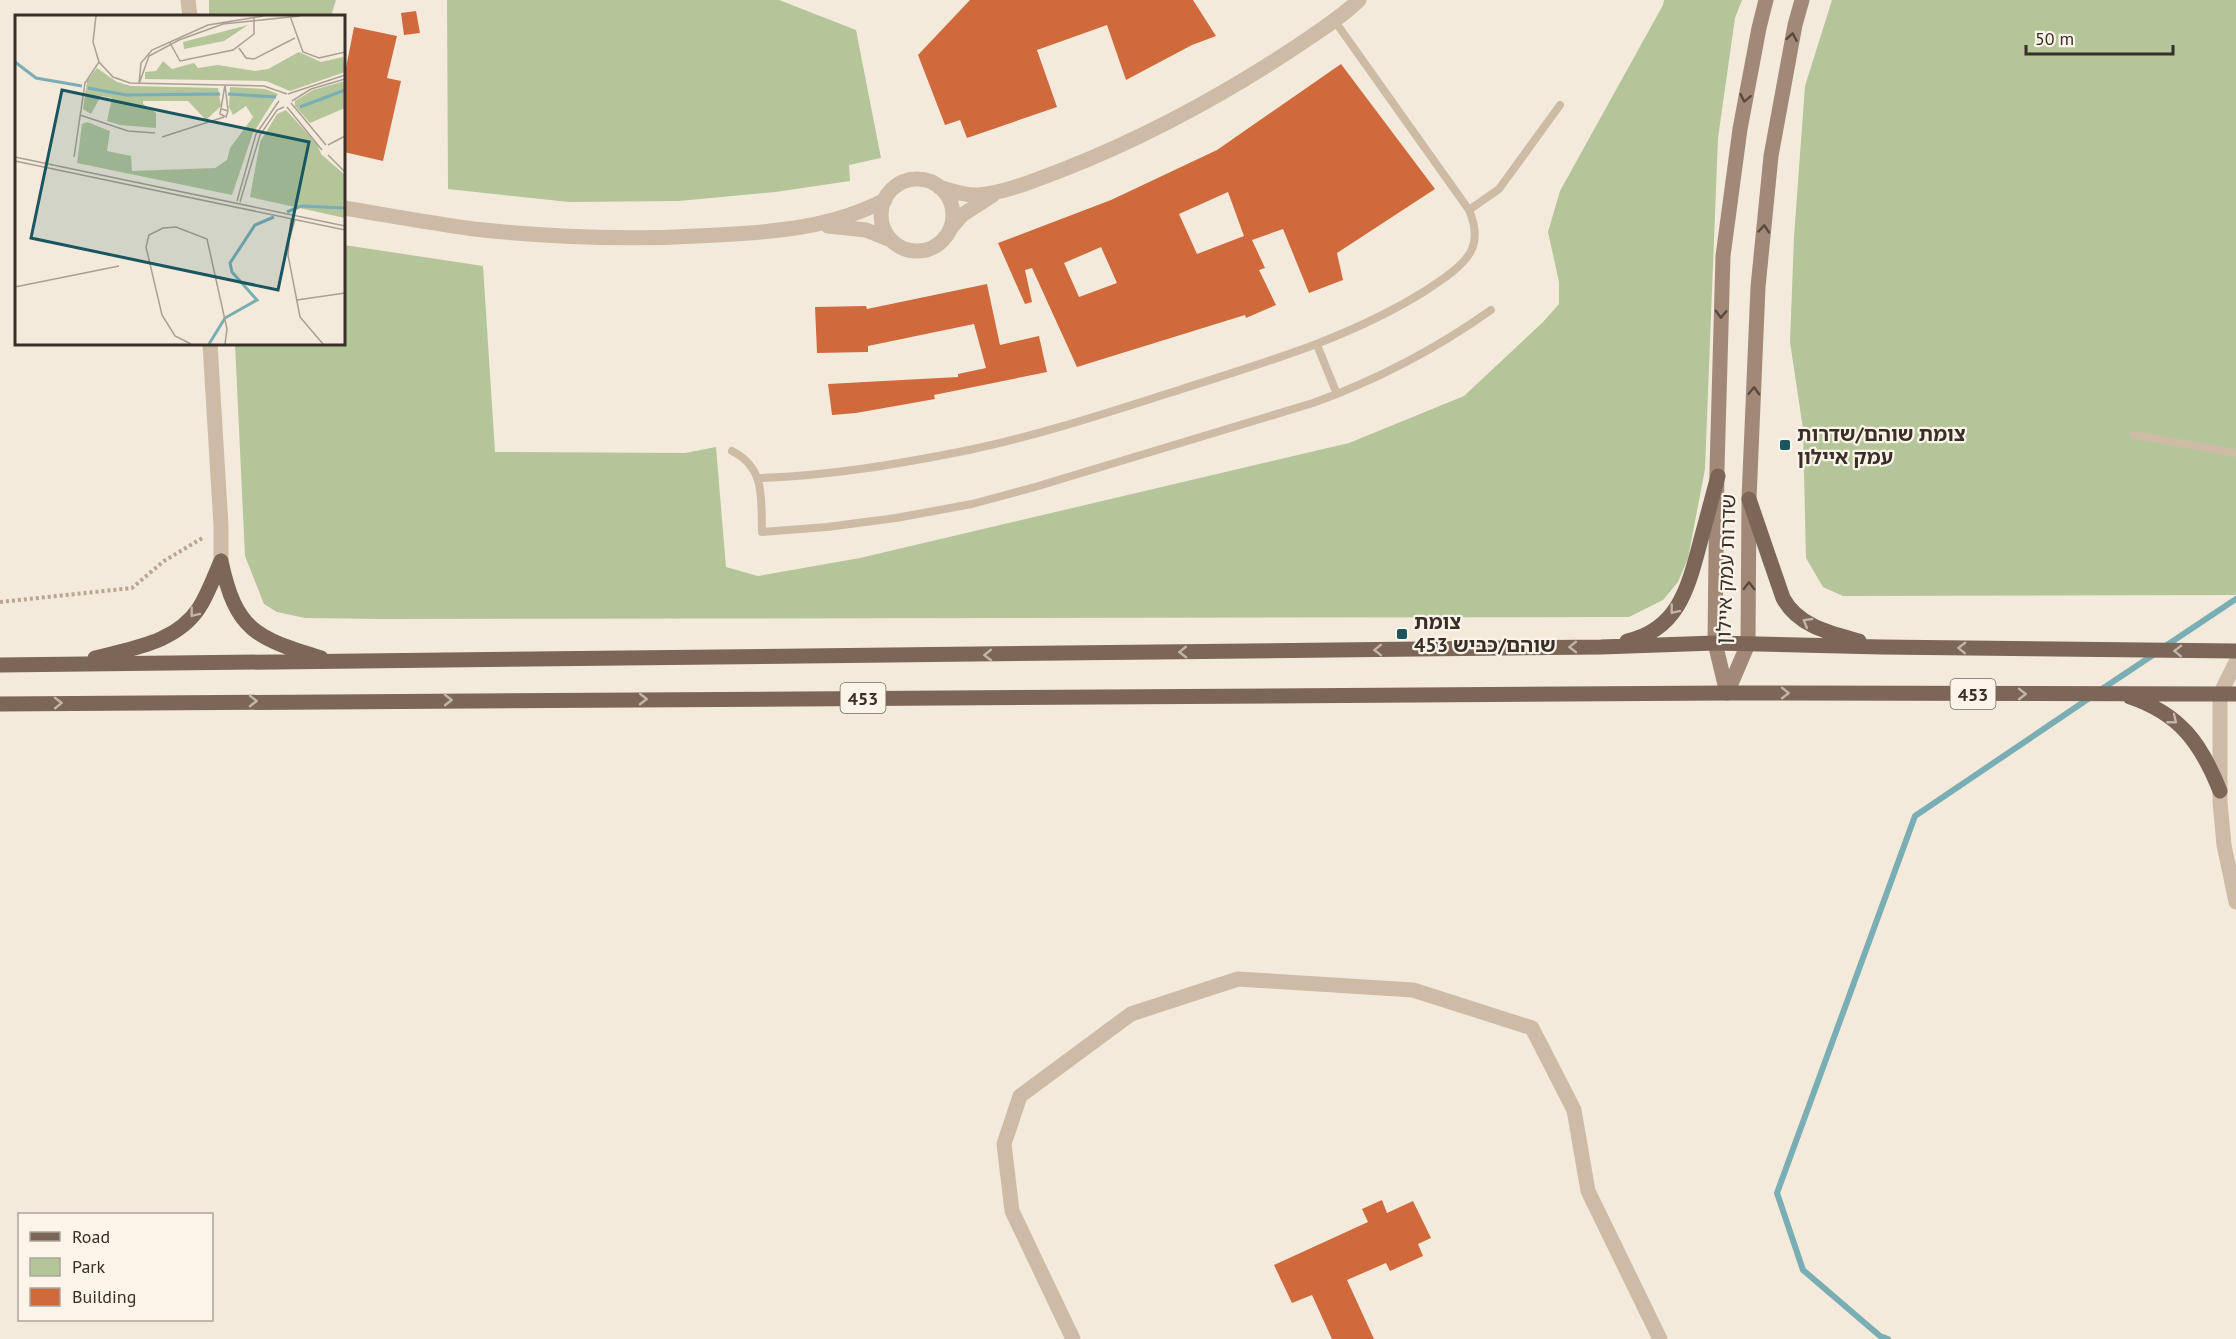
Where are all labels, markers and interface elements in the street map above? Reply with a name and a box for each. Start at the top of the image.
inset map [15,15,345,345]
scale bar [2026,18,2173,56]
text: 50 m [2035,27,2074,50]
one-way arrow [1786,32,1798,41]
one-way arrow [1739,93,1752,103]
one-way arrow [1757,225,1770,234]
one-way arrow [1715,310,1728,319]
one-way arrow [1748,386,1760,395]
place label: צומת שוהם/שדרות עמק איילון [1797,421,1966,470]
marker: צומת שוהם/שדרות עמק איילון [1778,438,1792,452]
street label: שדרות עמק איילון [1710,493,1742,645]
one-way arrow [1743,581,1755,590]
one-way arrow [1671,604,1682,615]
one-way arrow [191,606,202,617]
place label: צומת שוהם/כביש 453 [1414,609,1556,658]
one-way arrow [1803,617,1813,629]
marker: צומת שוהם/כביש 453 [1395,627,1409,641]
one-way arrow [1569,641,1578,653]
one-way arrow [1957,642,1966,654]
one-way arrow [1374,644,1383,656]
one-way arrow [2173,645,2182,657]
one-way arrow [1179,646,1188,658]
one-way arrow [984,648,993,661]
road number: 453 [1950,679,1996,709]
road number: 453 [840,683,886,713]
one-way arrow [1781,687,1790,699]
one-way arrow [2018,688,2027,700]
one-way arrow [639,693,648,705]
one-way arrow [444,694,453,706]
one-way arrow [249,695,258,707]
one-way arrow [54,697,63,709]
one-way arrow [2166,713,2177,724]
legend [18,1213,213,1321]
text: Road [72,1225,110,1248]
text: Park [72,1255,105,1278]
text: Building [72,1285,136,1308]

